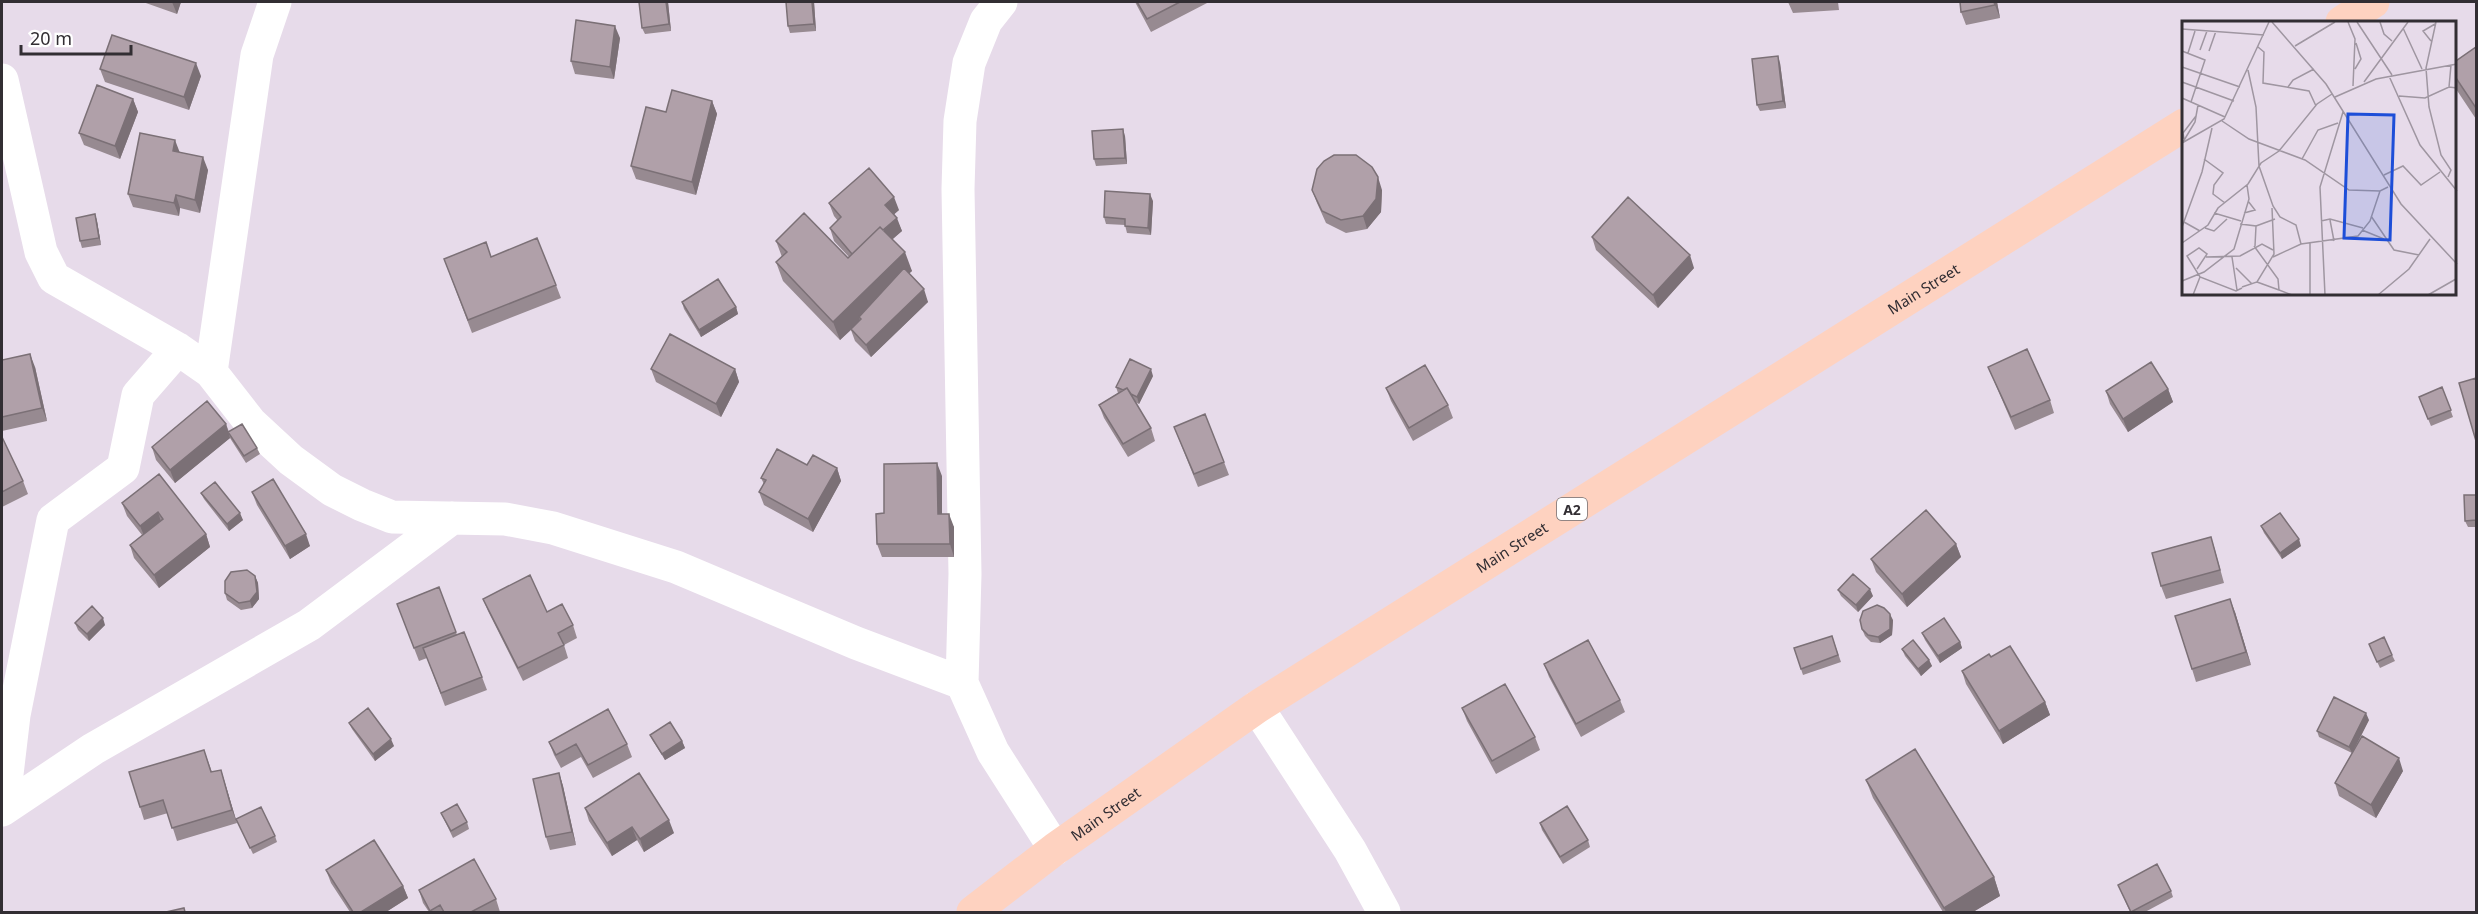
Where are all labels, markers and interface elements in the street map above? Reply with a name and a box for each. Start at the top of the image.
scale bar [21,18,130,56]
inset map [2182,21,2457,296]
text: 20 m [30,26,72,50]
street label: Main Street [1884,258,1963,319]
road number: A2 [1557,498,1587,520]
street label: Main Street [1472,517,1552,577]
street label: Main Street [1066,782,1145,845]

